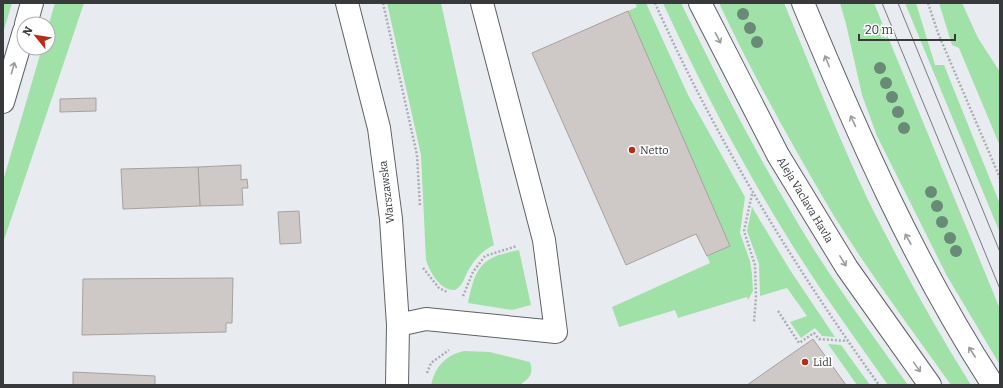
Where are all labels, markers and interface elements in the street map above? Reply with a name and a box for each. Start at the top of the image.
north arrow [16,16,56,56]
scale bar [859,16,955,42]
text: 20 m [865,23,894,37]
text: N [20,24,36,38]
one-way arrow [715,32,722,44]
one-way arrow [823,56,831,68]
one-way arrow [10,62,17,75]
one-way arrow [849,116,856,128]
place label: Netto [640,144,669,157]
marker: Netto [627,145,637,155]
street label: Aleja Vaclava Havla [774,155,836,245]
street label: Warszawska [377,160,397,224]
one-way arrow [904,233,912,245]
one-way arrow [839,255,847,266]
one-way arrow [968,347,976,358]
place label: Lidl [813,356,832,369]
marker: Lidl [800,357,810,367]
one-way arrow [913,362,921,373]

